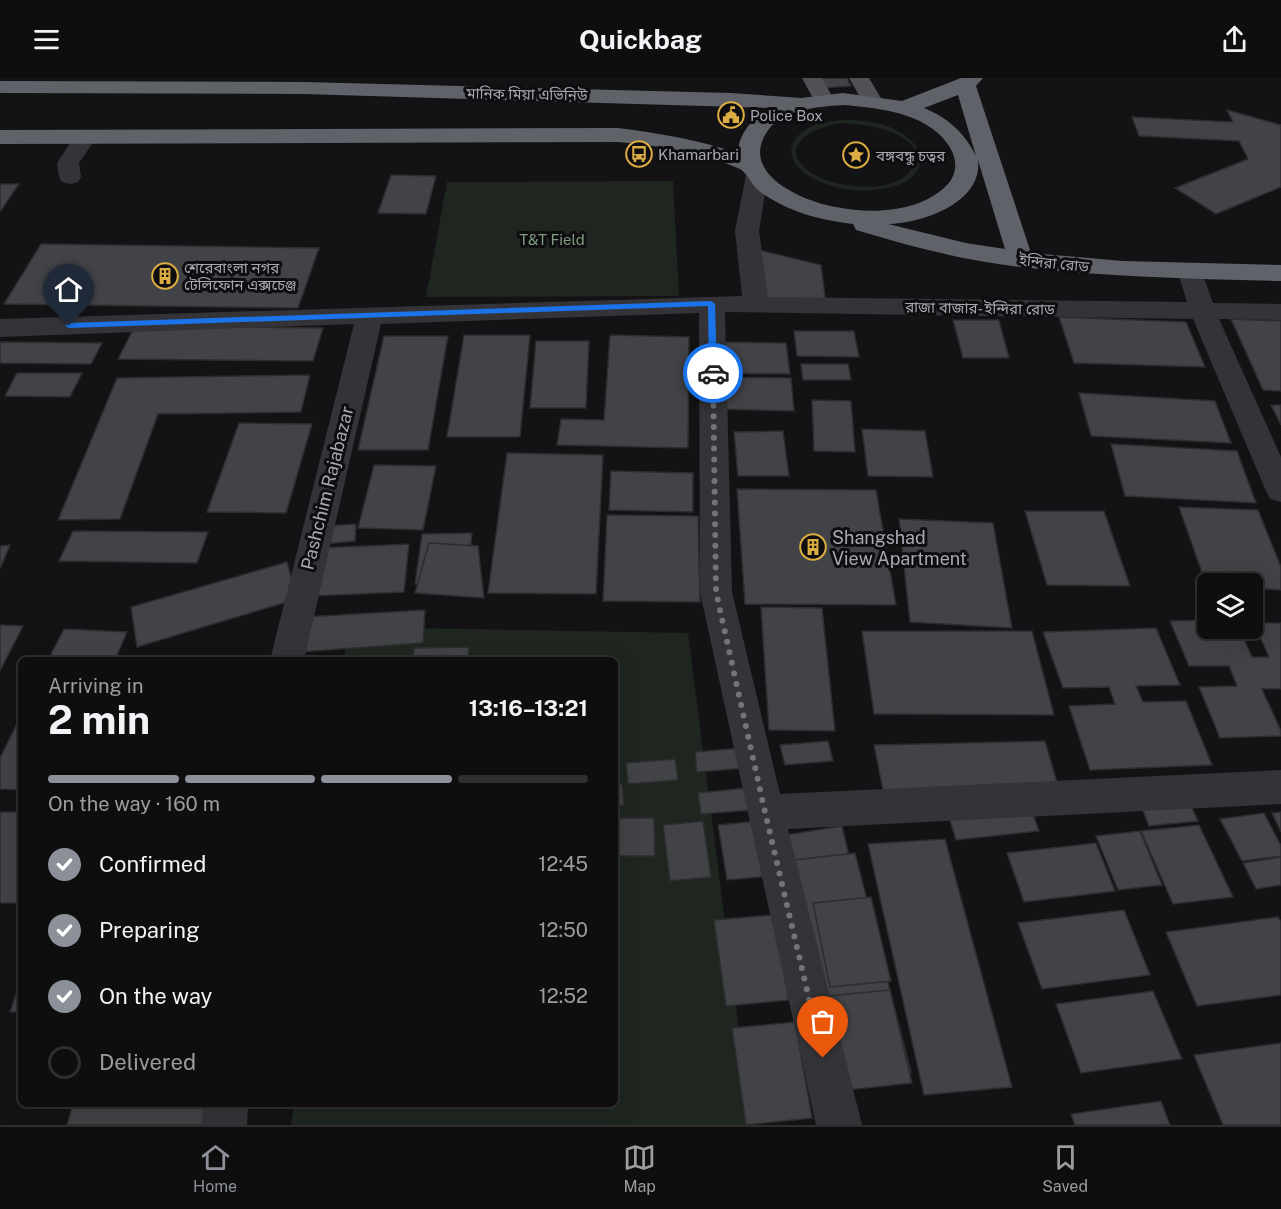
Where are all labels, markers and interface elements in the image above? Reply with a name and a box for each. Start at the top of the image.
icon: menu [30,23,63,56]
text: Quickbag [579,23,702,55]
icon: share [1218,23,1251,56]
street label: মানিক মিয়া এভিনিউ [465,84,588,104]
public building icon: Police Box [716,100,746,130]
place label: Police Box [750,107,823,124]
bus stop icon: Khamarbari [624,139,654,169]
place icon: বঙ্গবন্ধু চত্বর [841,140,871,170]
place label: Khamarbari [658,146,739,163]
place label: বঙ্গবন্ধু চত্বর [875,147,946,166]
park label: T&T Field [519,231,585,248]
street label: ইন্দিরা রোড [1017,251,1090,275]
place label: শেরেবাংলা নগর টেলিফোন এক্সচেঞ্জ [184,259,296,293]
building icon: শেরেবাংলা নগর টেলিফোন এক্সচেঞ্জ [150,261,180,291]
pin [43,264,94,326]
icon: home [52,273,85,306]
street label: রাজা বাজার- ইন্দিরা রোড [904,298,1055,318]
courier [683,343,743,403]
icon: car [697,357,730,390]
street label: Pashchim Rajabazar [296,404,358,572]
place label: Shangshad View Apartment [832,527,967,569]
building icon: Shangshad View Apartment [798,532,828,562]
map controls [1197,573,1263,639]
button: layers [1197,573,1263,639]
text: Arriving in [48,674,143,698]
text: 13:16–13:21 [469,695,588,721]
text: 2 min [48,697,150,743]
text: On the way · 160 m [48,792,220,816]
icon: check [48,848,81,881]
text: Confirmed [99,851,206,877]
text: 12:45 [538,852,588,876]
icon: check [48,914,81,947]
text: Preparing [99,917,200,943]
text: 12:50 [538,918,588,942]
icon: check [48,980,81,1013]
text: On the way [99,983,212,1009]
text: 12:52 [539,984,588,1008]
pin [797,996,848,1058]
icon: bag [806,1005,839,1038]
text: Delivered [99,1049,196,1075]
tab: Home [193,1141,237,1196]
tab: Map [623,1141,656,1196]
tab: Saved [1042,1141,1088,1196]

